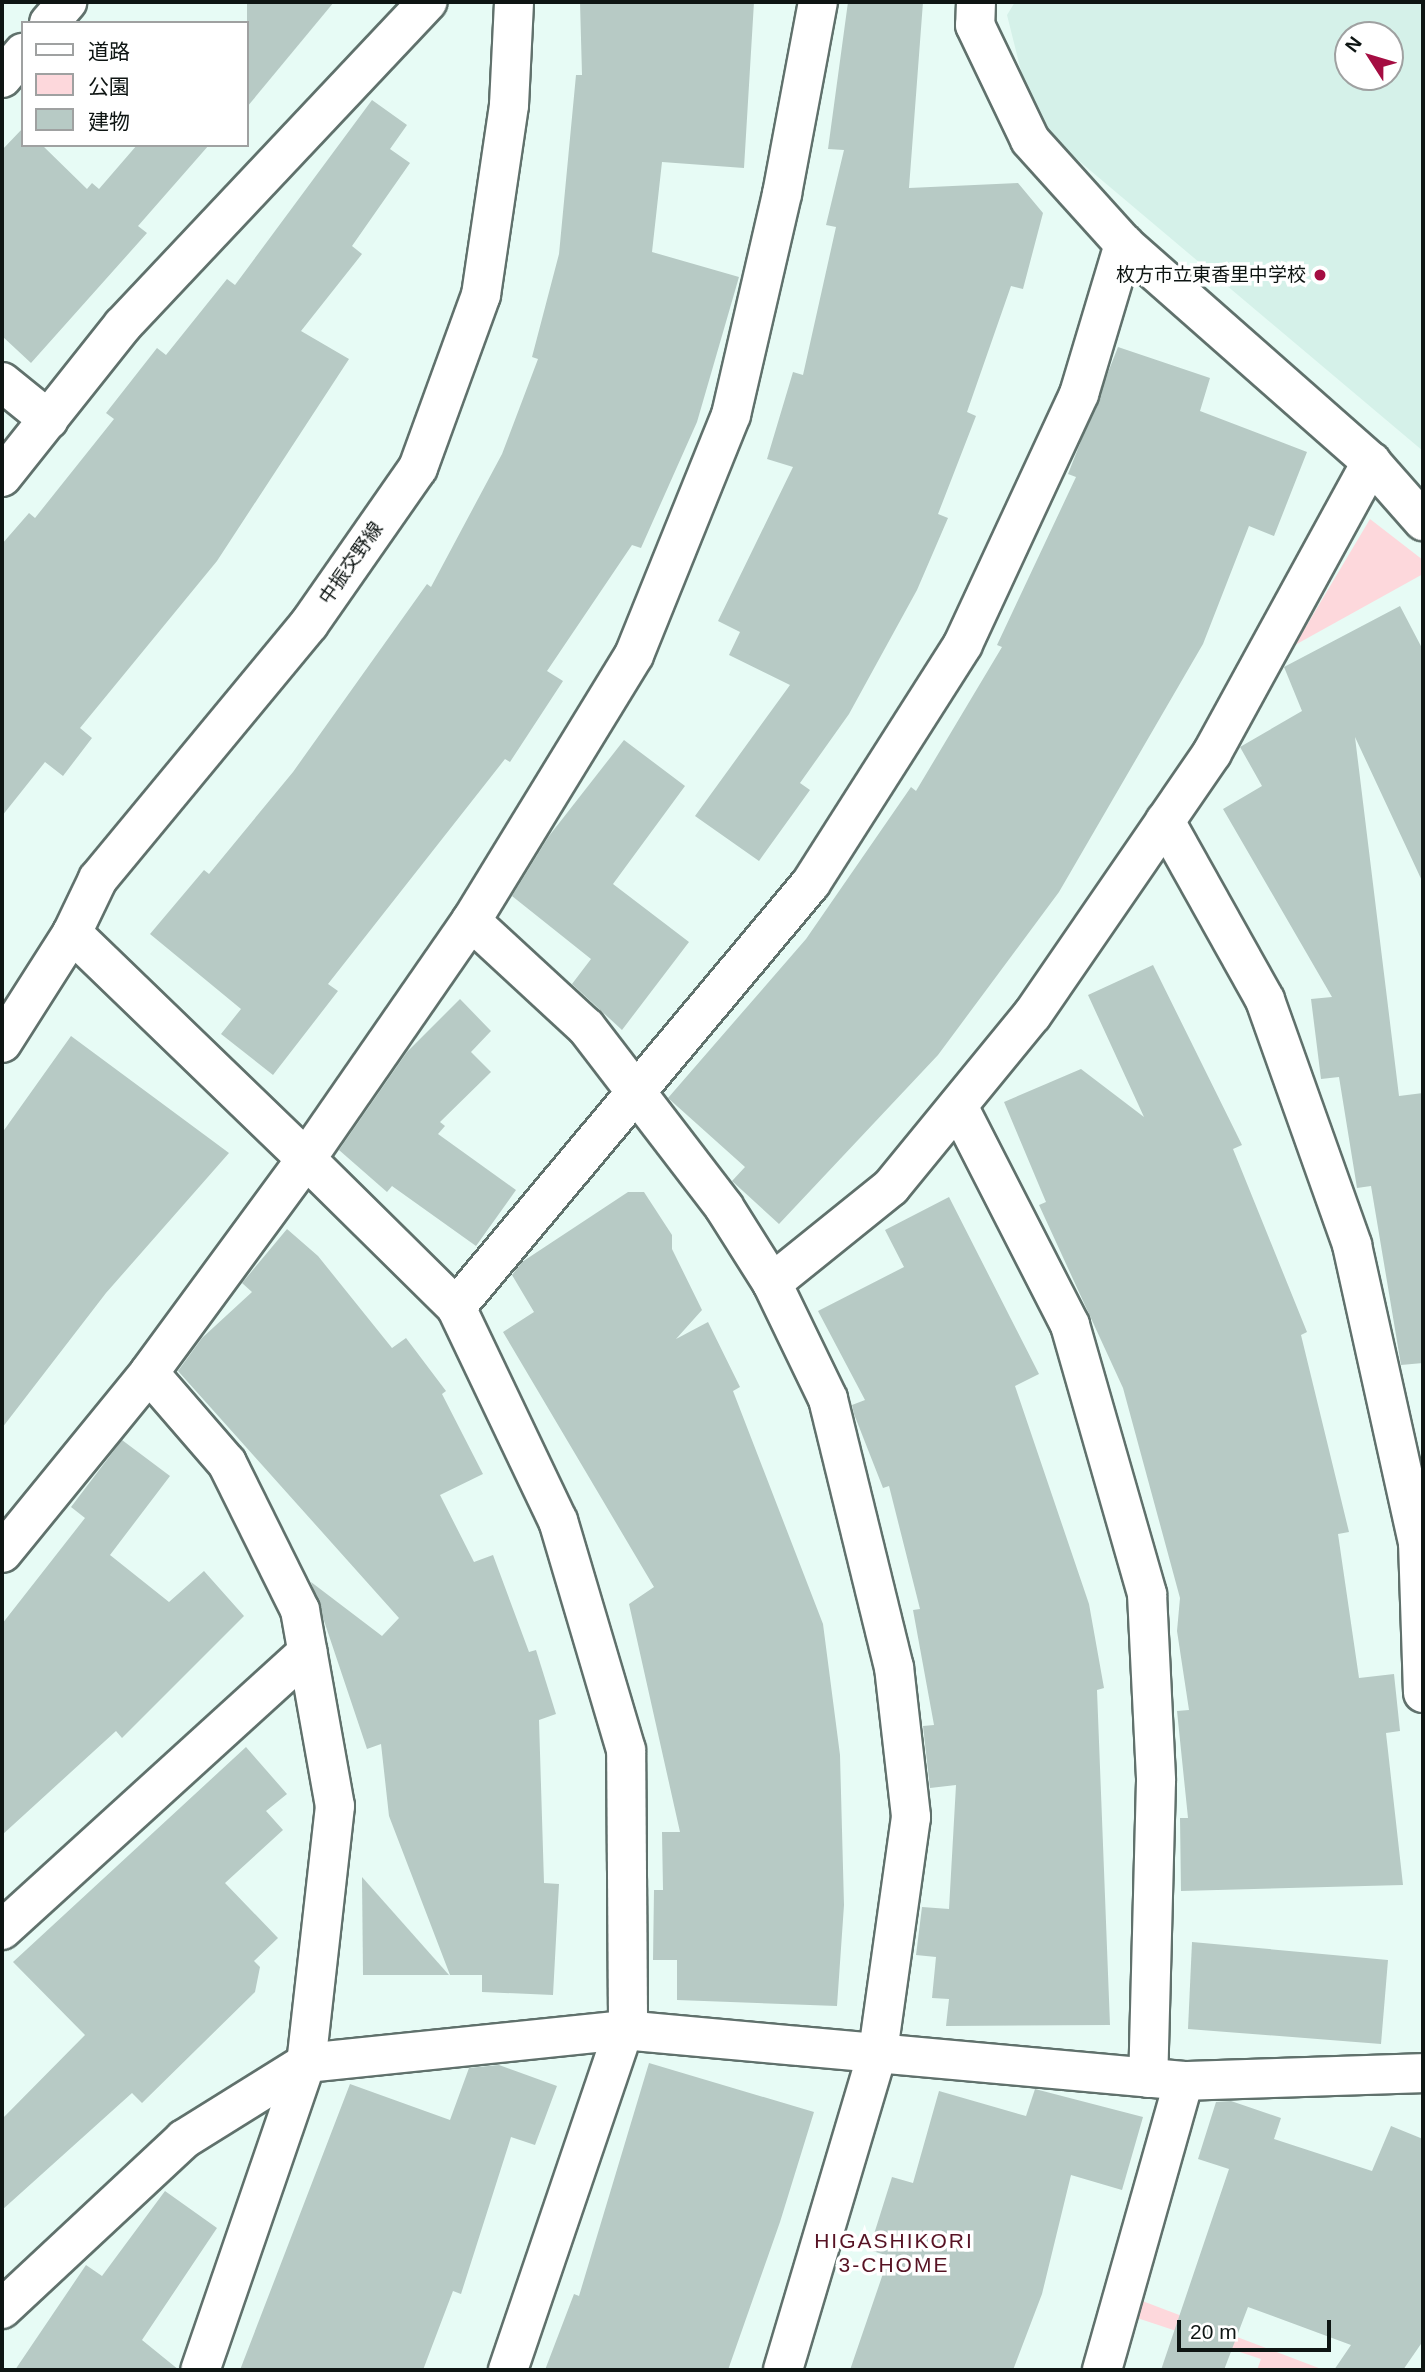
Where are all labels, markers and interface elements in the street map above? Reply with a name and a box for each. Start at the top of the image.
legend [21,21,248,147]
north arrow [1334,21,1404,91]
text: N [1341,32,1366,56]
text: 道路 [88,40,130,63]
text: 公園 [88,75,130,98]
text: 建物 [88,110,130,133]
place label: 枚方市立東香里中学校 [1116,264,1306,286]
marker: 枚方市立東香里中学校 [1312,267,1328,283]
street label: 中振交野線 [314,518,388,608]
district label: HIGASHIKORI 3-CHOME [816,2228,972,2278]
scale bar [1180,2306,1334,2350]
text: 20 m [1190,2320,1237,2343]

